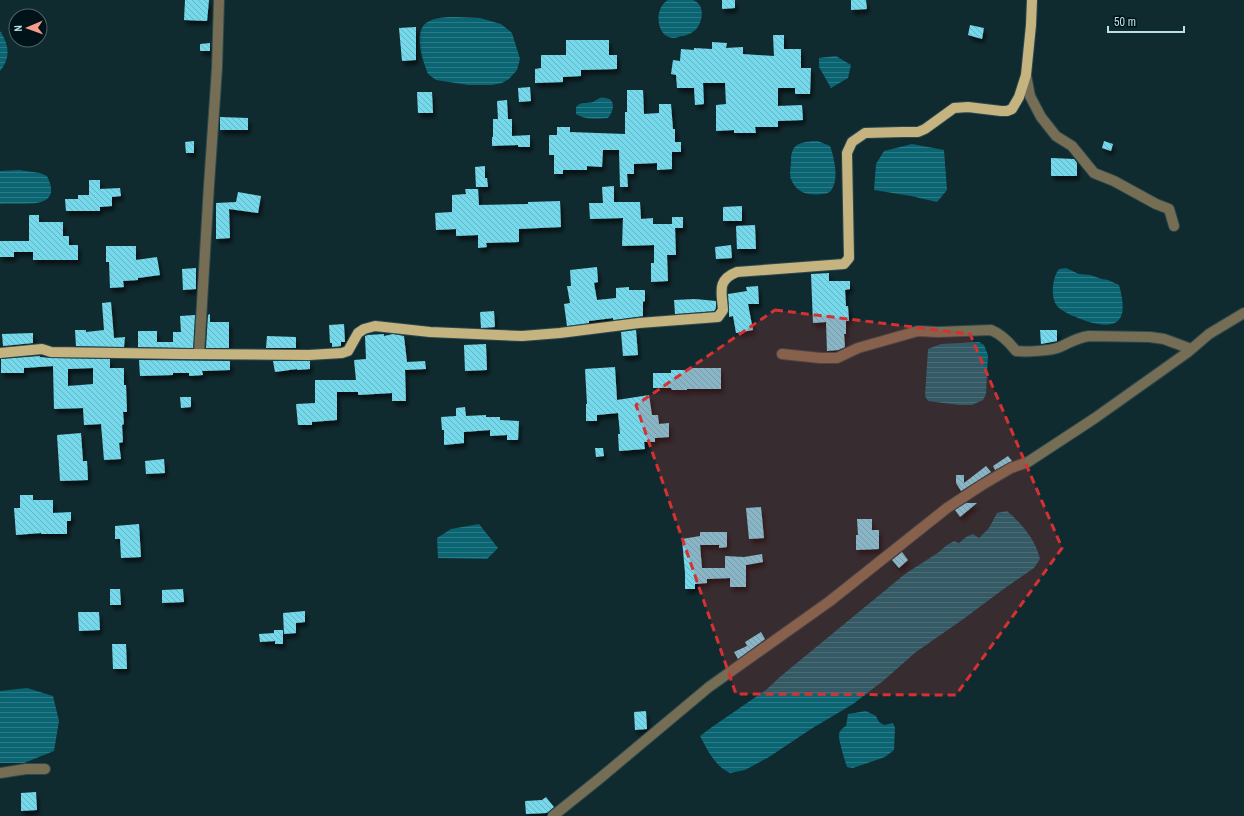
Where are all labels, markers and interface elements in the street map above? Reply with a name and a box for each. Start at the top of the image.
north arrow [8,8,48,48]
scale bar [1108,8,1184,34]
text: 50 m [1114,14,1136,30]
text: N [11,25,25,32]

